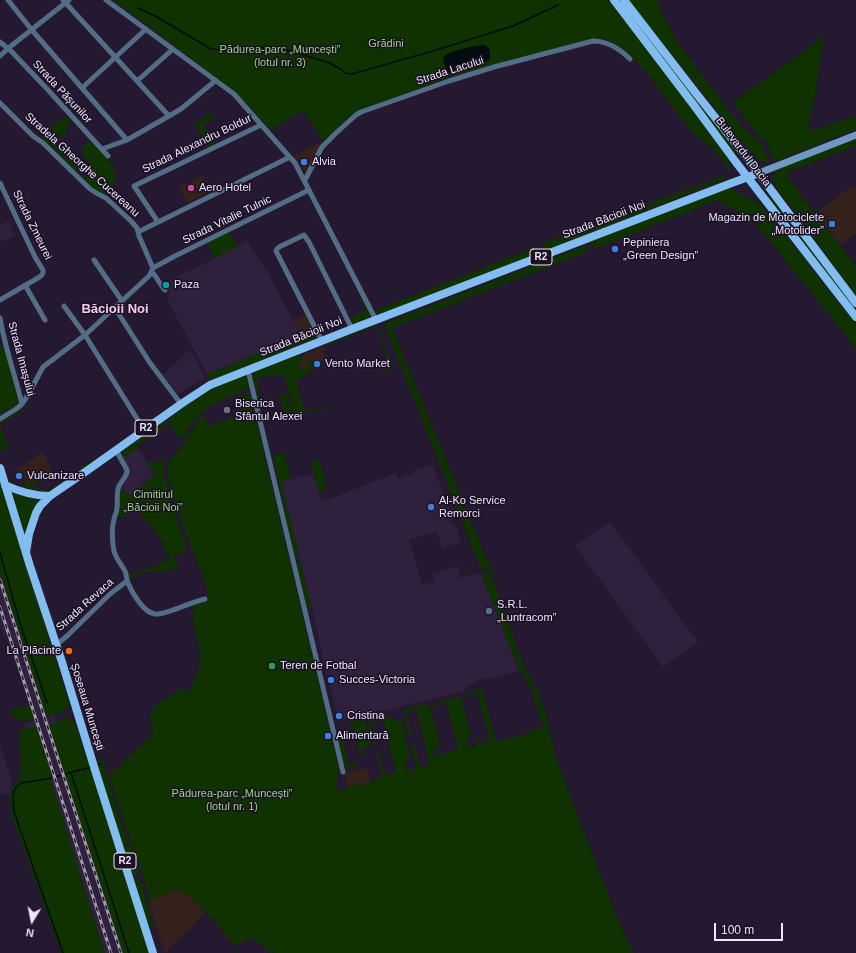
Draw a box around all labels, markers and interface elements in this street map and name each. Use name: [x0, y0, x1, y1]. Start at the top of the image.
park label: Grădini: [368, 37, 404, 51]
park label: Pădurea-parc „Muncești” (lotul nr. 3): [219, 43, 341, 69]
street label: Strada Lacului: [415, 54, 485, 88]
street label: Strada Pășunilor: [29, 58, 95, 126]
street label: Stradela Gheorghe Cucereanu: [22, 110, 142, 220]
street label: Strada Alexandru Boldur: [140, 112, 254, 176]
street label: Bulevardul Dacia: [713, 115, 773, 189]
place label: Alvia: [312, 155, 336, 169]
marker: Alvia: [299, 157, 309, 167]
place label: Aero Hotel: [199, 181, 251, 195]
marker: Aero Hotel: [186, 183, 196, 193]
street label: Strada Zmeurei: [9, 188, 55, 262]
street label: Strada Vitalie Tulnic: [180, 193, 274, 247]
street label: Strada Băcioii Noi: [561, 198, 647, 242]
place label: Magazin de Motociclete „Motolider”: [708, 211, 824, 237]
marker: Magazin de Motociclete „Motolider”: [827, 219, 837, 229]
place label: Pepiniera „Green Design”: [623, 236, 698, 262]
marker: Pepiniera „Green Design”: [610, 244, 620, 254]
road number: R2: [530, 249, 552, 265]
place label: Paza: [174, 278, 199, 292]
marker: Paza: [161, 280, 171, 290]
district label: Băcioii Noi: [81, 301, 149, 317]
street label: Strada Băcioii Noi: [258, 315, 344, 359]
street label: Strada Imașului: [5, 320, 37, 398]
place label: Vento Market: [325, 357, 390, 371]
marker: Vento Market: [312, 359, 322, 369]
place label: Biserica Sfântul Alexei: [235, 397, 302, 423]
marker: Biserica Sfântul Alexei: [222, 405, 232, 415]
road number: R2: [135, 420, 157, 436]
place label: Vulcanizare: [27, 469, 84, 483]
marker: Vulcanizare: [14, 471, 24, 481]
park label: Cimitirul „Băcioii Noi”: [123, 488, 183, 514]
place label: Al-Ko Service Remorci: [439, 494, 506, 520]
marker: Al-Ko Service Remorci: [426, 502, 436, 512]
street label: Strada Revaca: [54, 576, 116, 634]
place label: S.R.L. „Luntracom”: [497, 598, 556, 624]
marker: S.R.L. „Luntracom”: [484, 606, 494, 616]
place label: La Plăcinte: [7, 644, 61, 658]
marker: La Plăcinte: [64, 646, 74, 656]
place label: Teren de Fotbal: [280, 659, 356, 673]
marker: Teren de Fotbal: [267, 661, 277, 671]
street label: Șoseaua Muncești: [67, 662, 107, 752]
place label: Succes-Victoria: [339, 673, 415, 687]
marker: Succes-Victoria: [326, 675, 336, 685]
place label: Cristina: [347, 709, 384, 723]
marker: Cristina: [334, 711, 344, 721]
place label: Alimentară: [336, 729, 389, 743]
marker: Alimentară: [323, 731, 333, 741]
park label: Pădurea-parc „Muncești” (lotul nr. 1): [171, 787, 293, 813]
road number: R2: [114, 853, 136, 869]
north arrow: [12, 901, 52, 941]
scale bar: [716, 915, 785, 941]
text: 100 m: [721, 923, 754, 937]
text: N: [25, 926, 35, 939]

